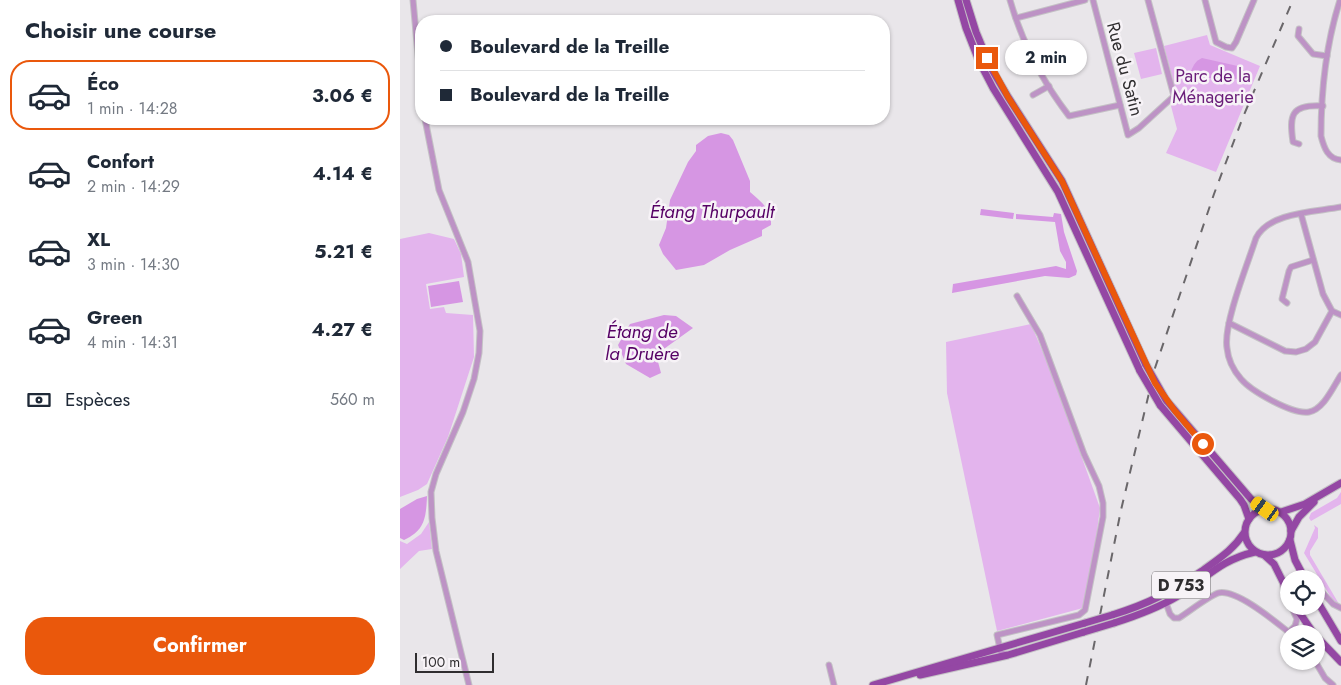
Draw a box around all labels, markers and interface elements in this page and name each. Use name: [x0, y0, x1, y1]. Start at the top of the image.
text: Choisir une course: [25, 14, 216, 46]
street label: Rue du Satin: [1100, 19, 1150, 119]
text: Boulevard de la Treille: [470, 33, 669, 60]
callout: 2 min: [1004, 40, 1087, 76]
text: 2 min: [1025, 46, 1067, 69]
route end: [976, 47, 998, 69]
park label: Parc de la Ménagerie: [1172, 63, 1254, 110]
text: Éco: [87, 70, 119, 97]
icon: car: [27, 73, 72, 118]
text: Boulevard de la Treille: [470, 81, 669, 108]
text: 3.06 €: [312, 82, 373, 109]
text: 1 min · 14:28: [87, 97, 178, 120]
text: Confort: [87, 148, 154, 175]
icon: car: [27, 151, 72, 196]
text: 4.14 €: [313, 160, 373, 187]
text: 2 min · 14:29: [87, 175, 180, 198]
water label: Étang Thurpault: [650, 198, 776, 225]
text: XL: [87, 226, 110, 253]
icon: car: [27, 229, 72, 274]
text: 5.21 €: [314, 238, 373, 265]
text: 3 min · 14:30: [87, 253, 180, 276]
text: Green: [87, 304, 143, 331]
icon: car: [27, 307, 72, 352]
text: 4.27 €: [312, 316, 373, 343]
water label: Étang de la Druère: [605, 318, 680, 367]
text: 4 min · 14:31: [87, 331, 178, 354]
icon: cash: [25, 386, 53, 414]
text: Espèces: [65, 386, 130, 413]
text: 560 m: [330, 388, 375, 411]
route start: [1192, 433, 1214, 455]
car: [1248, 494, 1281, 524]
map controls: [1280, 570, 1325, 670]
button: locate: [1280, 570, 1325, 615]
road number: D 753: [1152, 572, 1210, 598]
button: Confirmer: [25, 617, 375, 675]
button: layers: [1280, 625, 1325, 670]
scale bar: [415, 650, 494, 673]
text: 100 m: [422, 652, 460, 672]

